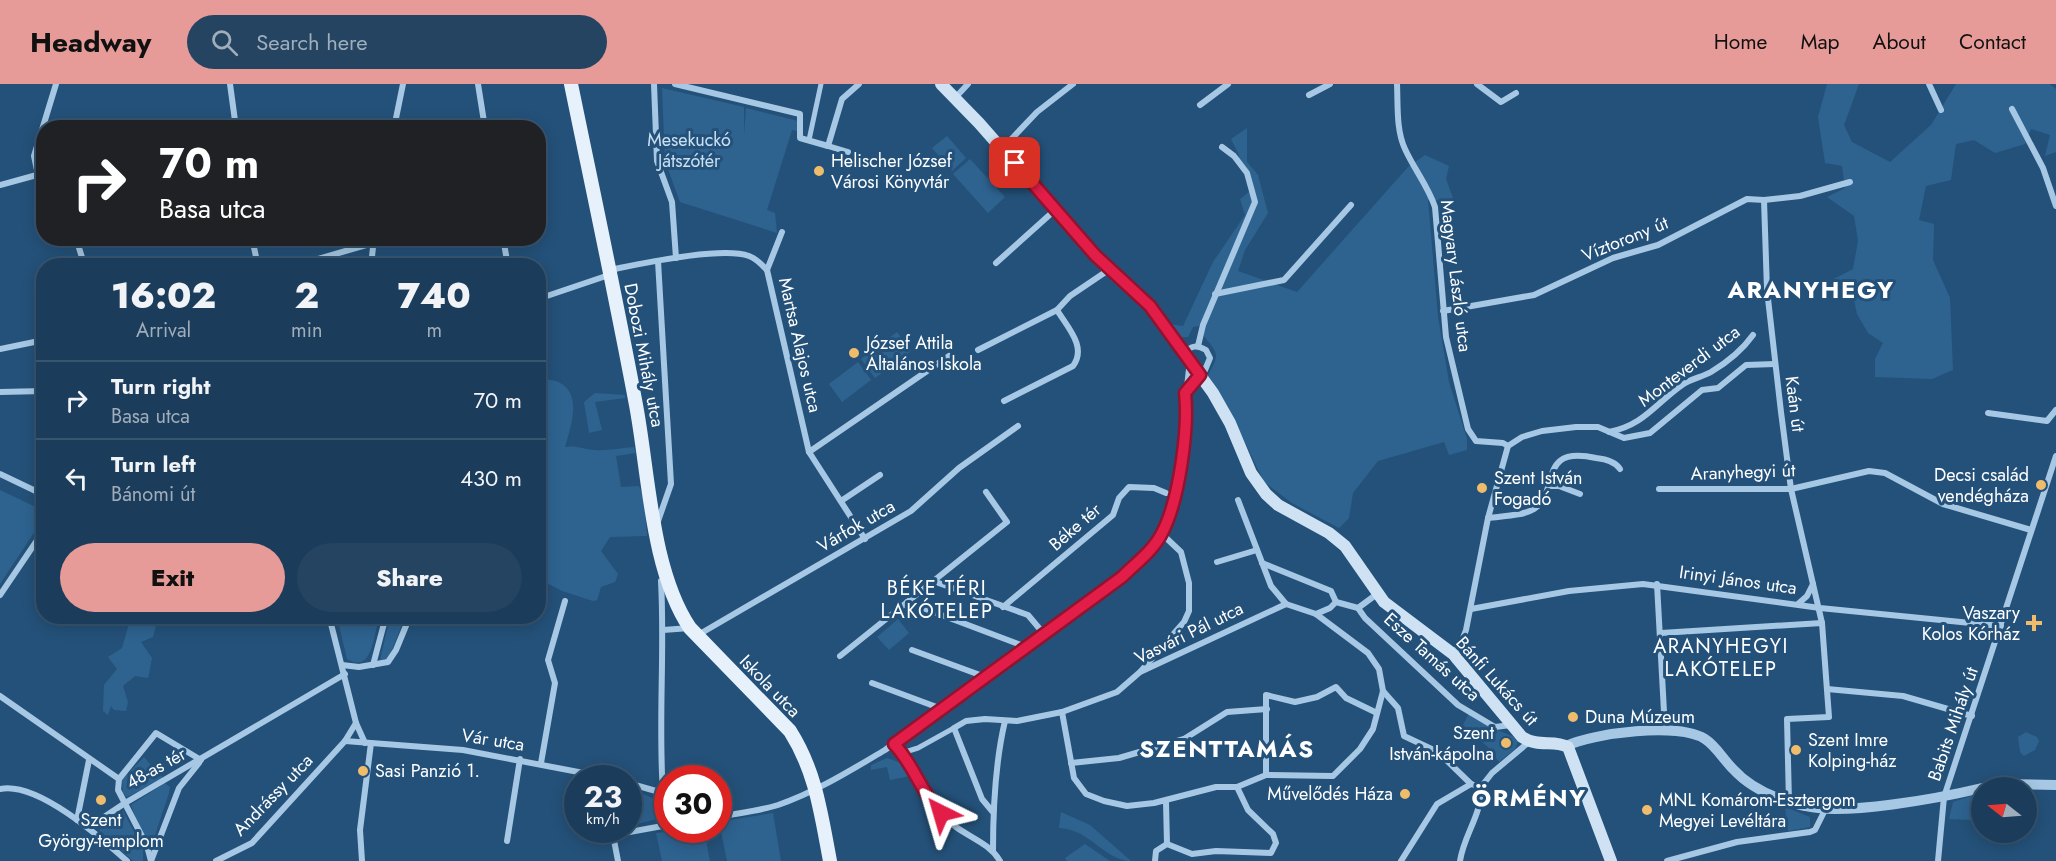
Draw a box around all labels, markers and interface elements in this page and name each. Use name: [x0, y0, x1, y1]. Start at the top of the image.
search box: [187, 15, 607, 69]
text: Headway: [30, 22, 151, 63]
icon: search: [208, 26, 241, 59]
text: Search here: [256, 26, 368, 58]
text: Home: [1714, 27, 1767, 57]
text: Map: [1800, 27, 1840, 57]
text: About: [1873, 27, 1926, 57]
text: Contact: [1959, 27, 2026, 57]
park label: Mesekuckó Játszótér: [647, 127, 731, 174]
text: 70 m: [159, 133, 259, 194]
pin: [989, 137, 1040, 188]
icon: right: [60, 144, 138, 222]
icon: arrive: [998, 146, 1031, 179]
place label: Helischer József Városi Könyvtár: [831, 148, 953, 195]
marker: Helischer József Városi Könyvtár: [812, 164, 826, 178]
text: Basa utca: [159, 189, 266, 228]
street label: Magyary László utca: [1434, 199, 1478, 353]
street label: Víztorony út: [1578, 210, 1673, 268]
text: 16:02: [111, 269, 216, 321]
text: 2: [294, 269, 319, 321]
text: 740: [397, 269, 471, 321]
district label: ARANYHEGY: [1726, 272, 1895, 307]
street label: Martsa Alajos utca: [772, 275, 828, 415]
street label: Dobozi Mihály utca: [617, 281, 671, 429]
text: Arrival: [136, 316, 191, 345]
text: min: [291, 316, 322, 345]
text: m: [426, 316, 442, 345]
street label: Monteverdi utca: [1633, 319, 1745, 413]
place label: József Attila Általános Iskola: [864, 330, 982, 377]
marker: József Attila Általános Iskola: [847, 346, 861, 360]
text: Turn right: [111, 370, 211, 402]
street label: Kaán út: [1779, 375, 1811, 434]
icon: right: [60, 384, 93, 417]
text: 70 m: [473, 384, 522, 416]
text: Basa utca: [111, 402, 190, 431]
text: Turn left: [111, 448, 196, 480]
street label: Aranyhegyi út: [1690, 457, 1796, 487]
icon: left: [60, 462, 93, 495]
text: 430 m: [460, 462, 522, 494]
place label: Decsi család vendégháza: [1934, 462, 2029, 509]
place label: Szent István Fogadó: [1494, 465, 1582, 512]
marker: Decsi család vendégháza: [2034, 478, 2048, 492]
text: Bánomi út: [111, 480, 195, 509]
marker: Szent István Fogadó: [1475, 481, 1489, 495]
street label: Várfok utca: [812, 493, 900, 559]
street label: Béke tér: [1043, 497, 1107, 557]
button: Exit: [60, 543, 285, 612]
button: Share: [297, 543, 522, 612]
street label: Irinyi János utca: [1677, 559, 1799, 601]
district label: BÉKE TÉRI LAKÓTELEP: [880, 574, 994, 626]
street label: Vasvári Pál utca: [1130, 595, 1248, 671]
place label: Vaszary Kolos Kórház: [1922, 600, 2021, 647]
street label: Esze Tamás utca: [1378, 607, 1486, 707]
marker: Vaszary Kolos Kórház: [2025, 614, 2043, 632]
street label: Bánfi Lukács út: [1450, 631, 1545, 732]
district label: ARANYHEGYI LAKÓTELEP: [1653, 632, 1789, 684]
street label: Iskola utca: [733, 649, 807, 723]
street label: Babits Mihály út: [1921, 663, 1985, 785]
place label: Duna Múzeum: [1585, 704, 1695, 730]
marker: Duna Múzeum: [1566, 710, 1580, 724]
place label: Szent István-kápolna: [1389, 720, 1495, 767]
street label: Vár utca: [460, 722, 526, 758]
place label: Szent Imre Kolping-ház: [1808, 727, 1897, 774]
district label: SZENTTAMÁS: [1139, 731, 1315, 766]
marker: Szent István-kápolna: [1499, 736, 1513, 750]
street label: 48-as tér: [121, 740, 192, 795]
marker: Szent Imre Kolping-ház: [1789, 743, 1803, 757]
street label: Andrássy utca: [227, 748, 319, 842]
place label: Sasi Panzió 1.: [375, 758, 480, 784]
marker: Sasi Panzió 1.: [356, 764, 370, 778]
speed limit sign: 30: [654, 765, 732, 843]
text: 23: [584, 775, 622, 818]
north arrow: [1971, 777, 2037, 843]
map controls: [1971, 777, 2037, 843]
district label: ÖRMÉNY: [1472, 780, 1586, 815]
position arrow: [909, 781, 973, 845]
place label: Művelődés Háza: [1267, 781, 1393, 807]
marker: Művelődés Háza: [1398, 787, 1412, 801]
place label: MNL Komárom-Esztergom Megyei Levéltára: [1659, 787, 1856, 834]
marker: Szent György-templom: [94, 793, 108, 807]
marker: MNL Komárom-Esztergom Megyei Levéltára: [1640, 803, 1654, 817]
place label: Szent György-templom: [38, 807, 164, 854]
text: km/h: [586, 808, 620, 830]

